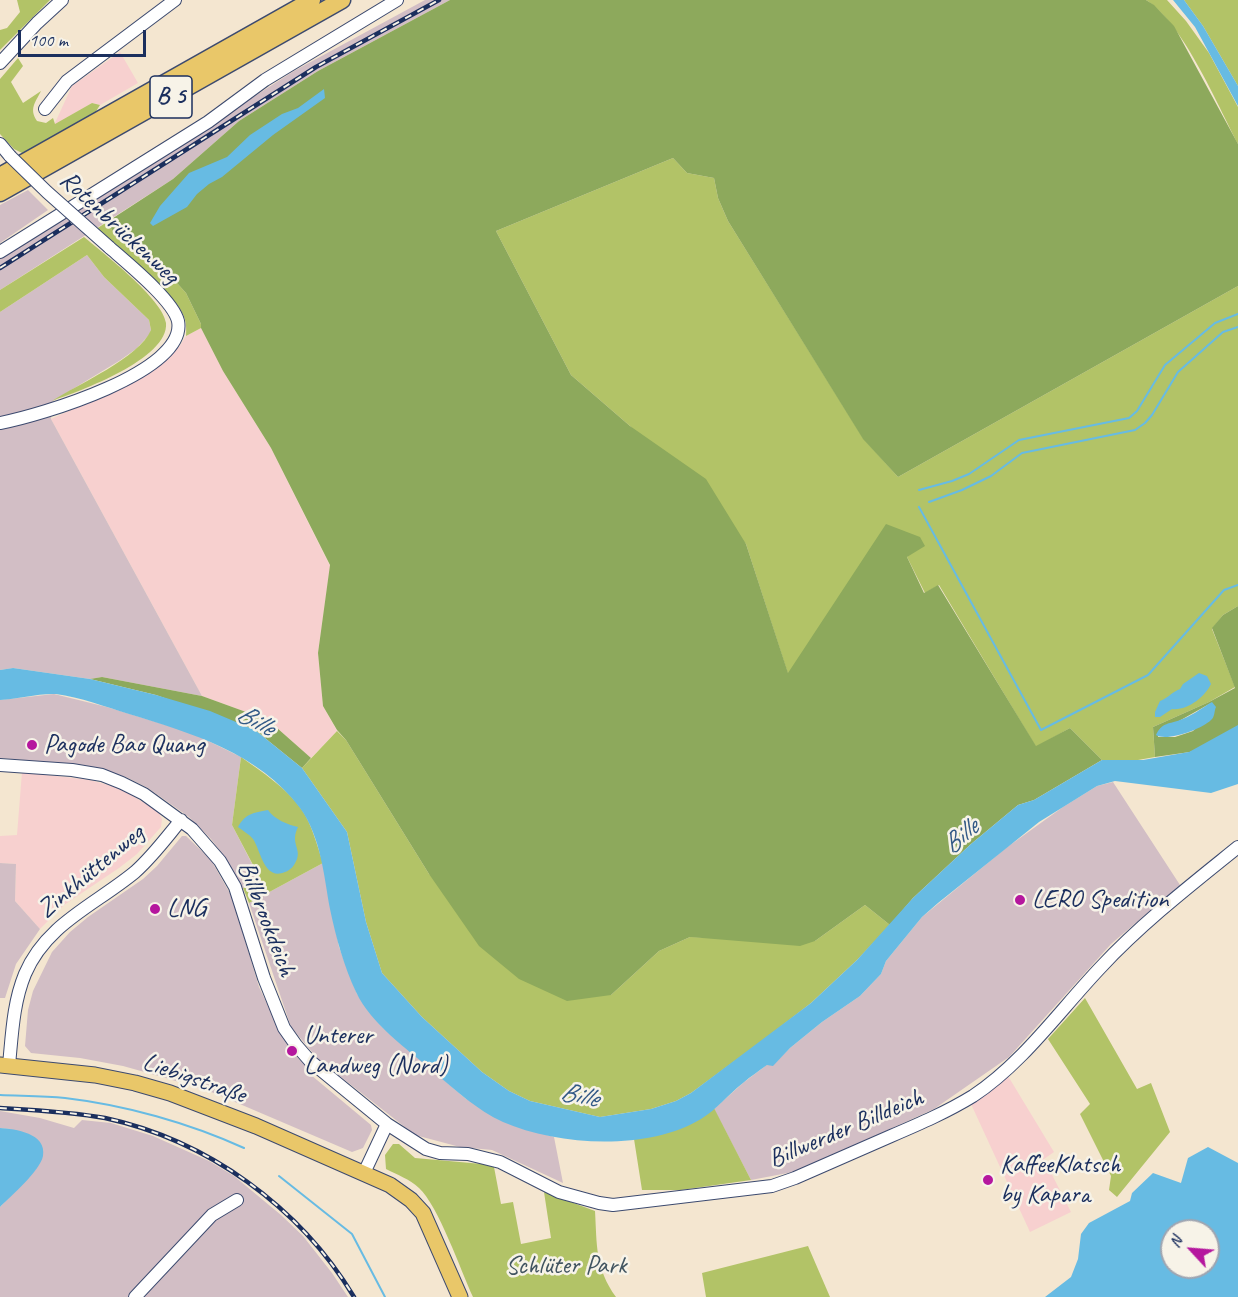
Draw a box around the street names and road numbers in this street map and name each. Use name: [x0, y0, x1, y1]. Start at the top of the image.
road number: B 5: [150, 76, 192, 118]
street label: Rotenbrückenweg: [53, 165, 185, 291]
street label: Zinkhüttenweg: [31, 818, 151, 926]
street label: Billbrookdeich: [230, 857, 302, 981]
street label: Liebigstraße: [138, 1047, 250, 1111]
street label: Billwerder Billdeich: [764, 1082, 928, 1176]

